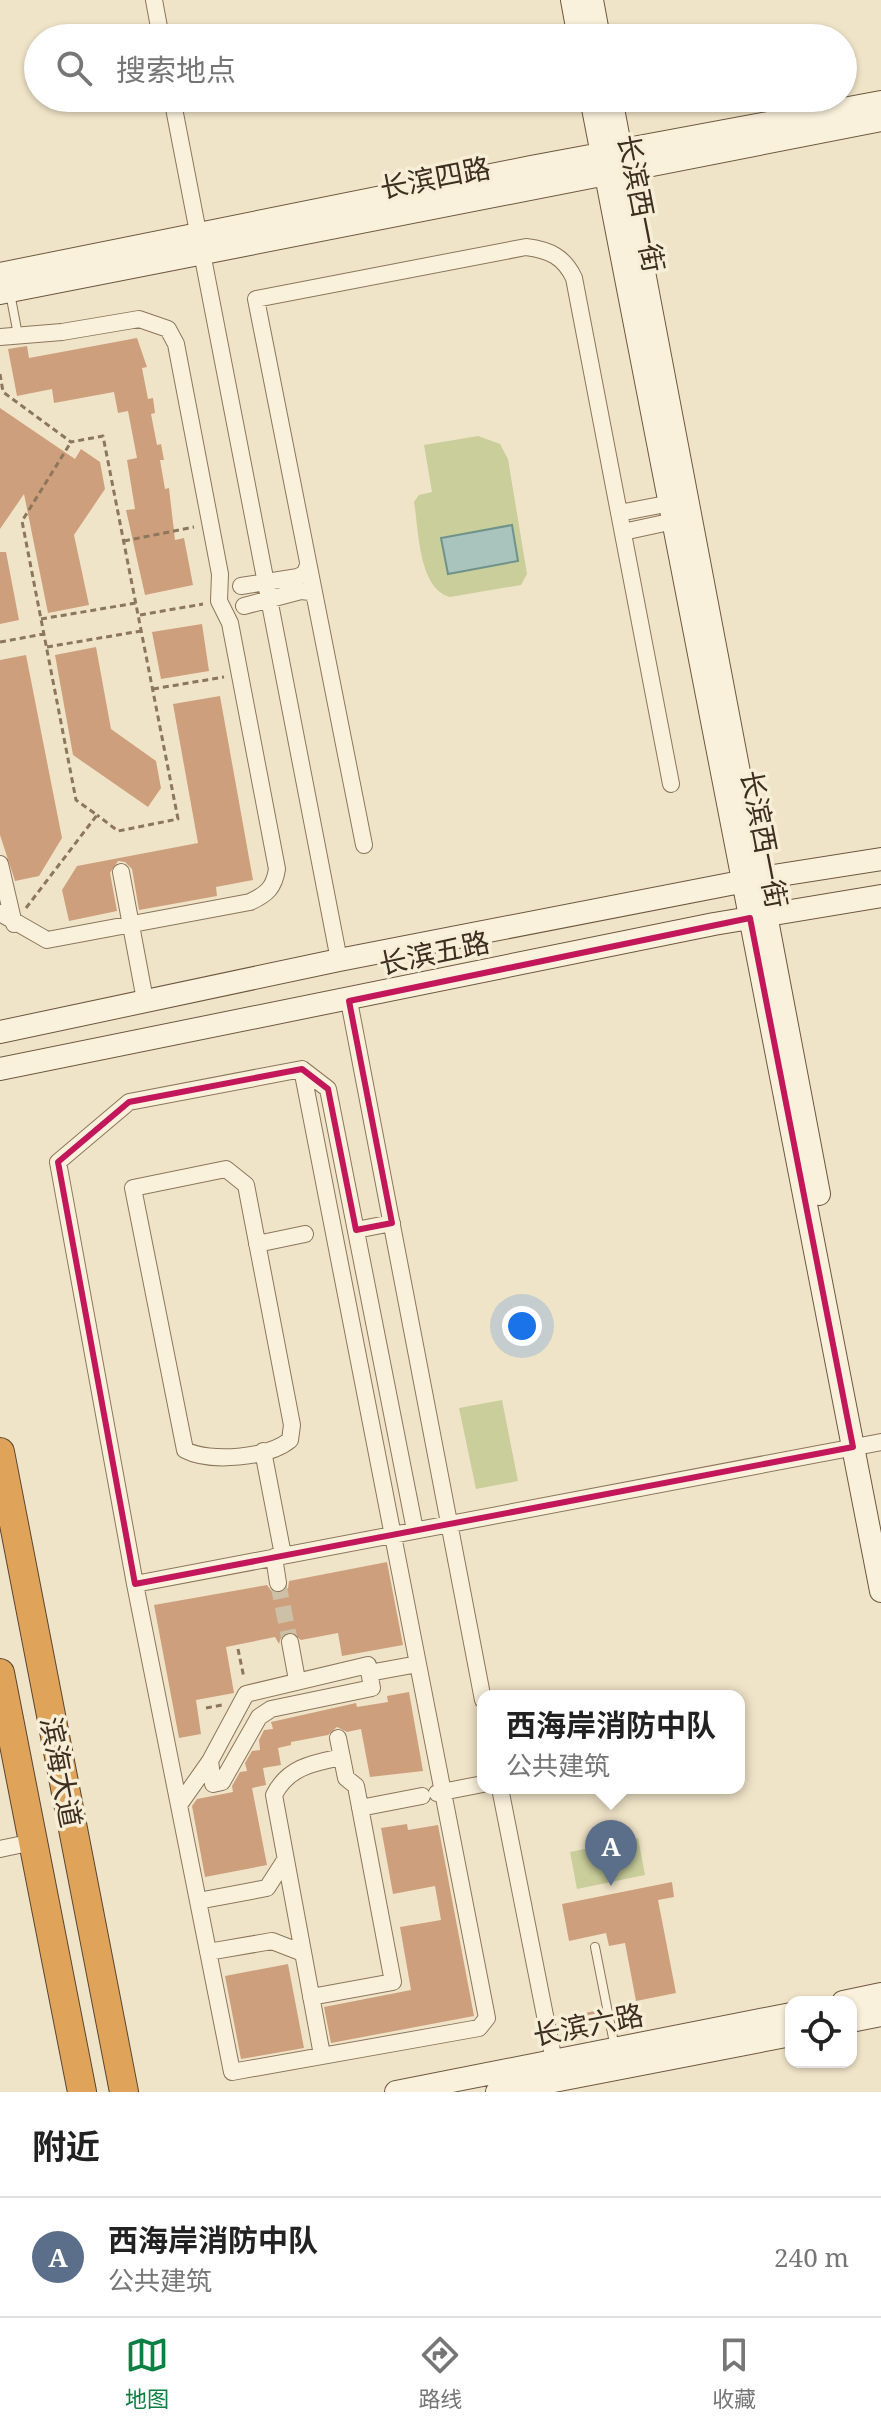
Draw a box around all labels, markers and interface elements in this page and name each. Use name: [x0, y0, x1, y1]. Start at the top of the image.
search box: [24, 24, 857, 112]
icon: search: [52, 46, 96, 90]
text: 搜索地点: [116, 49, 236, 90]
street label: 长滨西一街: [610, 131, 674, 275]
street label: 长滨四路: [376, 148, 494, 206]
street label: 长滨西一街: [733, 767, 797, 911]
street label: 长滨五路: [375, 922, 493, 982]
your location: [502, 1306, 542, 1346]
popup: [477, 1690, 745, 1794]
text: 西海岸消防中队: [506, 1704, 716, 1745]
street label: 滨海大道: [33, 1713, 91, 1831]
text: 公共建筑: [506, 1747, 610, 1783]
pin: A: [585, 1820, 637, 1886]
street label: 长滨六路: [529, 1995, 647, 2053]
map controls: [785, 1996, 857, 2068]
button: locate: [785, 1996, 857, 2068]
text: 附近: [32, 2123, 100, 2169]
text: 西海岸消防中队: [108, 2219, 318, 2260]
text: A: [48, 2239, 68, 2275]
text: 240 m: [774, 2239, 849, 2275]
text: 公共建筑: [108, 2262, 212, 2298]
tab: 地图: [125, 2333, 169, 2413]
tab: 路线: [418, 2333, 462, 2413]
tab: 收藏: [712, 2333, 756, 2413]

